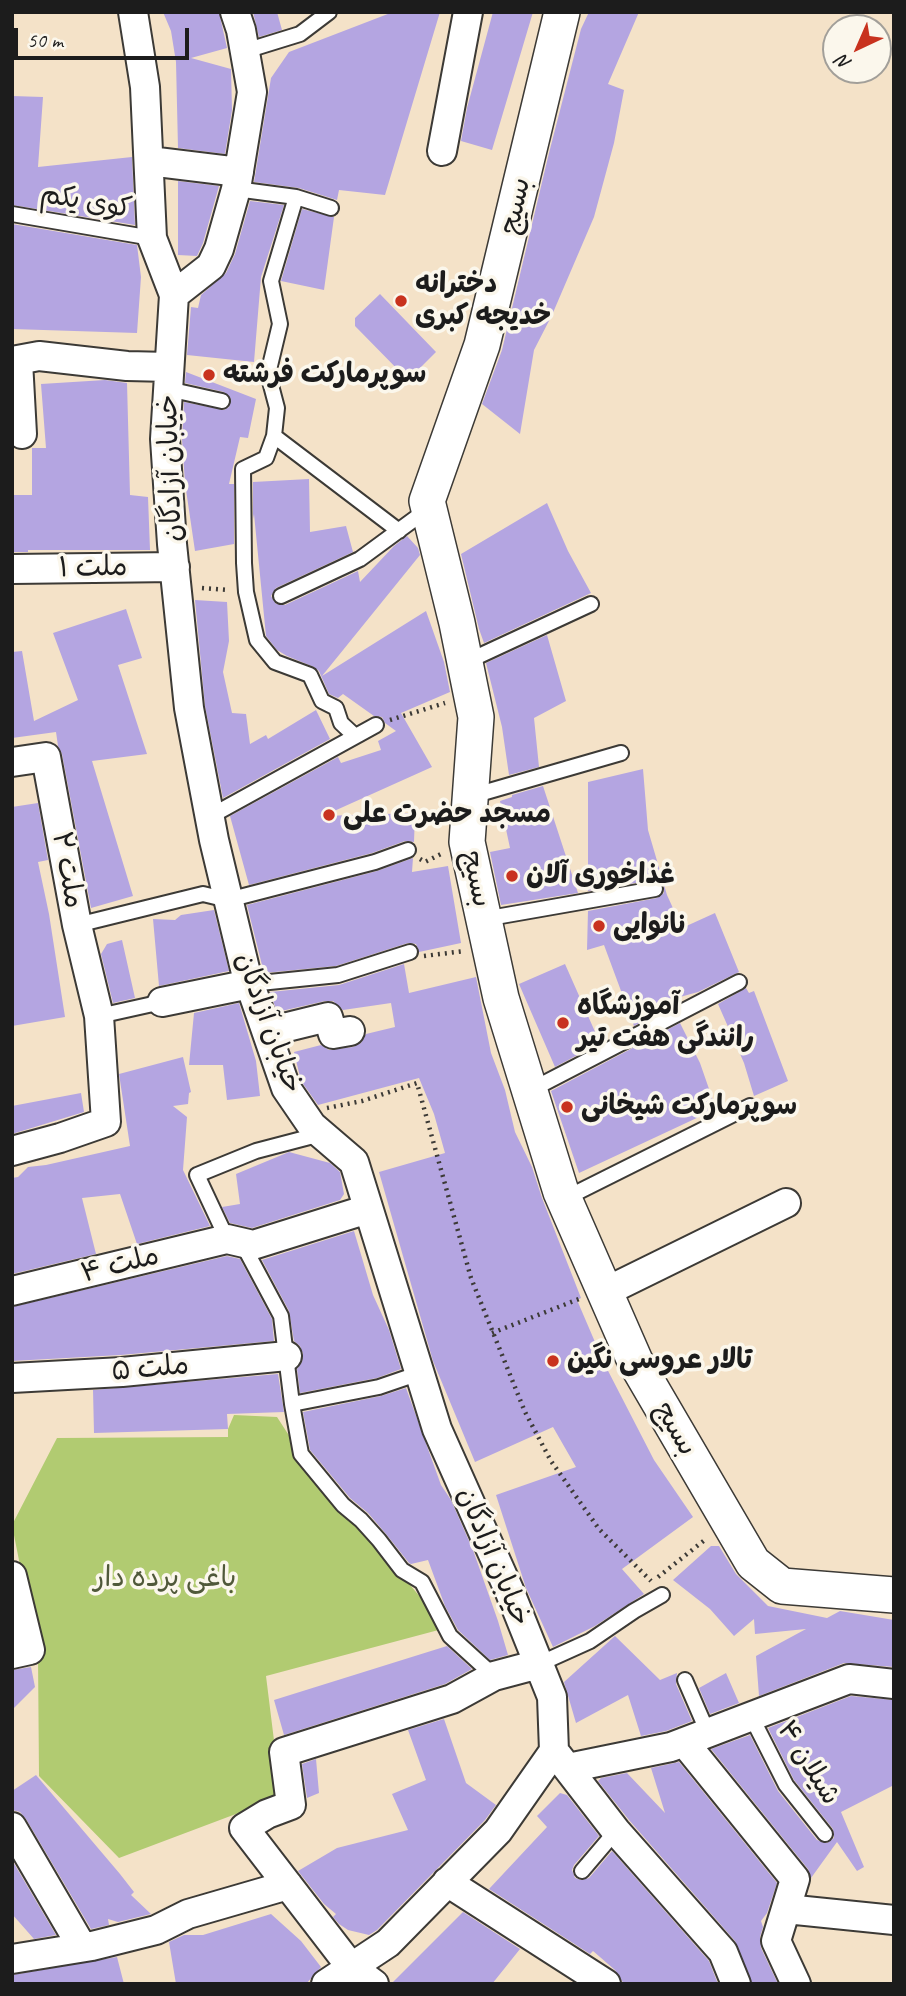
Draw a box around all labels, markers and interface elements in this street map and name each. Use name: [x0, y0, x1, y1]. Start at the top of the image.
scale bar: [18, 14, 192, 58]
north arrow: [822, 14, 892, 84]
text: 50 m: [27, 27, 63, 53]
text: N: [831, 50, 856, 75]
street label: بسیج: [493, 174, 539, 238]
street label: کوی یکم: [38, 177, 134, 227]
place label: دخترانه خدیجه کبری: [415, 268, 551, 334]
marker: دخترانه خدیجه کبری: [393, 293, 409, 309]
place label: سوپرمارکت فرشته: [223, 358, 426, 392]
marker: سوپرمارکت فرشته: [201, 367, 217, 383]
street label: خیابان آزادگان: [152, 394, 190, 542]
street label: ملت ۱: [58, 551, 128, 585]
place label: مسجد حضرت علی: [343, 798, 551, 832]
marker: مسجد حضرت علی: [321, 807, 337, 823]
street label: ملت ۲: [44, 829, 90, 911]
street label: بسیج: [454, 848, 498, 910]
place label: غذاخوری آلان: [526, 859, 674, 893]
marker: غذاخوری آلان: [504, 868, 520, 884]
place label: نانوایی: [613, 909, 688, 943]
marker: نانوایی: [591, 918, 607, 934]
street label: خیابان آزادگان: [227, 948, 309, 1098]
place label: آموزشگاه رانندگی هفت تیر: [577, 990, 754, 1056]
marker: آموزشگاه رانندگی هفت تیر: [555, 1015, 571, 1031]
place label: سوپرمارکت شیخانی: [581, 1090, 797, 1124]
marker: سوپرمارکت شیخانی: [559, 1099, 575, 1115]
street label: ملت ۴: [77, 1239, 163, 1291]
place label: تالار عروسی نگین: [567, 1344, 752, 1378]
street label: ملت ۵: [110, 1349, 190, 1389]
marker: تالار عروسی نگین: [545, 1353, 561, 1369]
street label: بسیج: [646, 1396, 704, 1462]
street label: خیابان آزادگان: [449, 1483, 537, 1631]
park label: باغی پرده دار: [94, 1562, 236, 1596]
street label: شیلان ۴: [769, 1715, 847, 1811]

